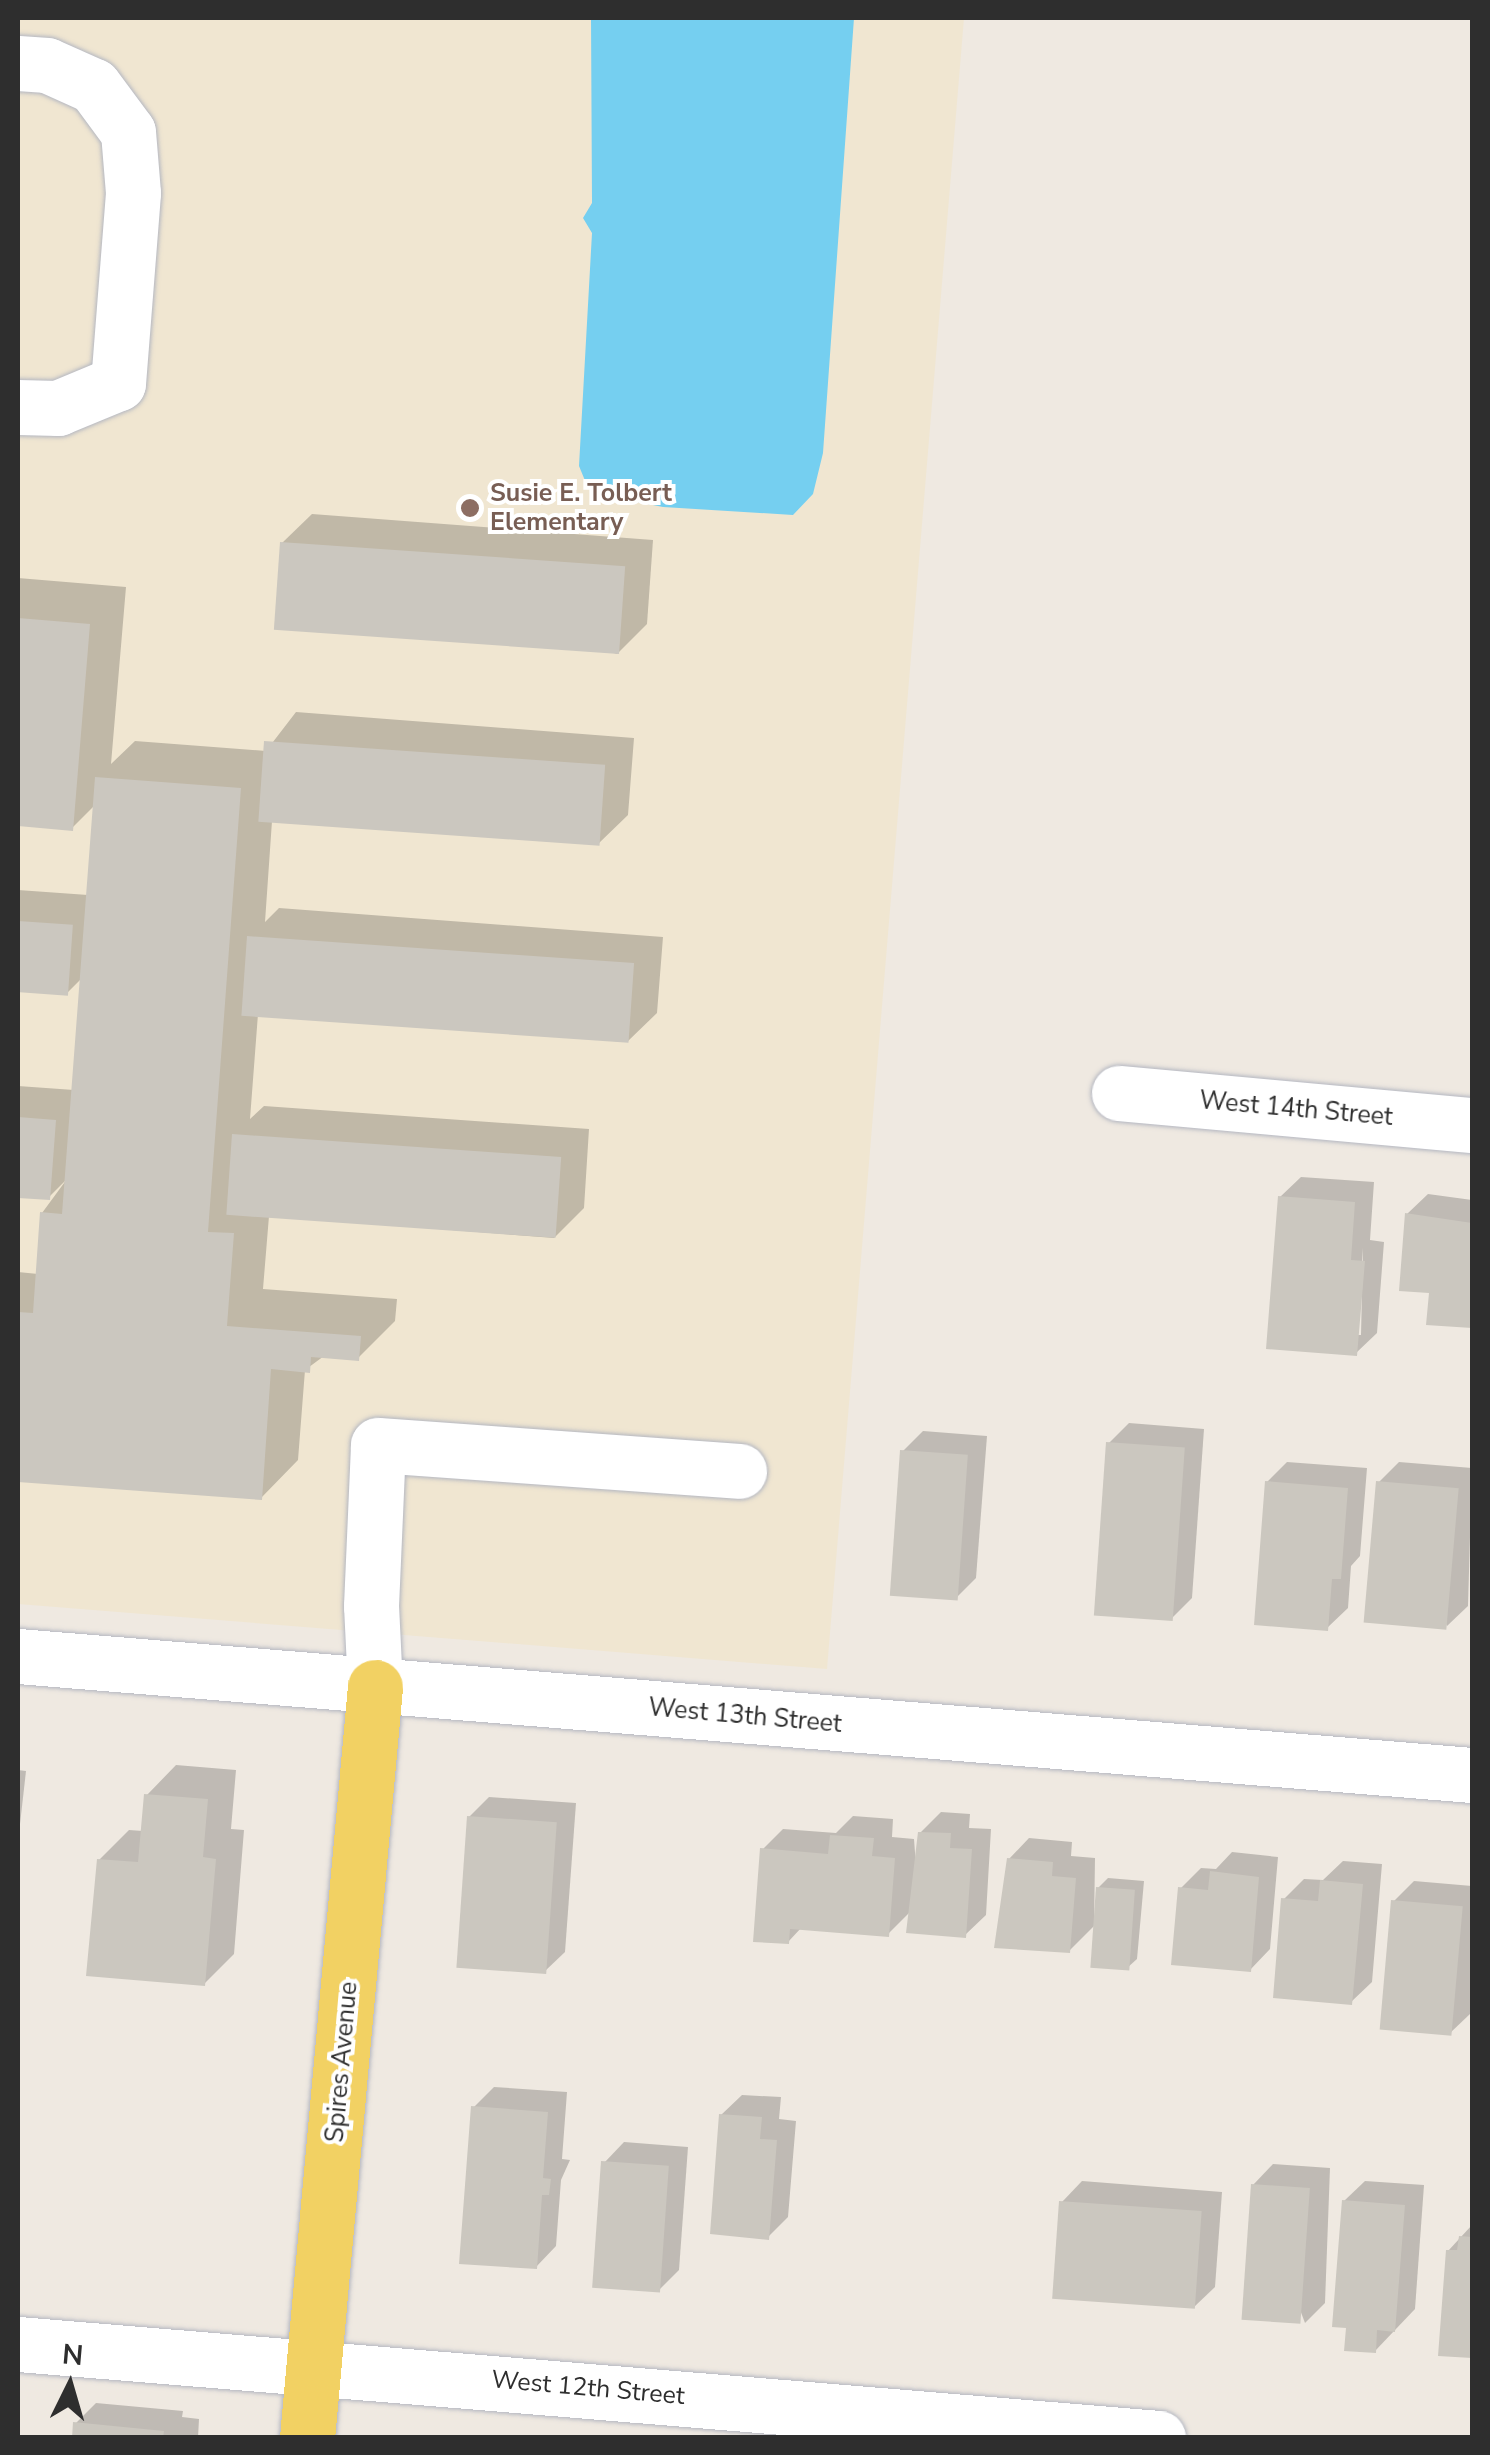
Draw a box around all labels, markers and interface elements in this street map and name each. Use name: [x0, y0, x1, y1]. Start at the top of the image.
place label: Susie E. Tolbert Elementary: [490, 479, 672, 538]
marker: Susie E. Tolbert Elementary: [459, 497, 481, 519]
street label: West 14th Street: [1198, 1086, 1394, 1132]
street label: West 13th Street: [647, 1693, 843, 1739]
street label: Spires Avenue: [320, 1980, 364, 2144]
north arrow: [20, 2335, 120, 2435]
text: N: [61, 2335, 85, 2375]
street label: West 12th Street: [490, 2365, 686, 2411]

